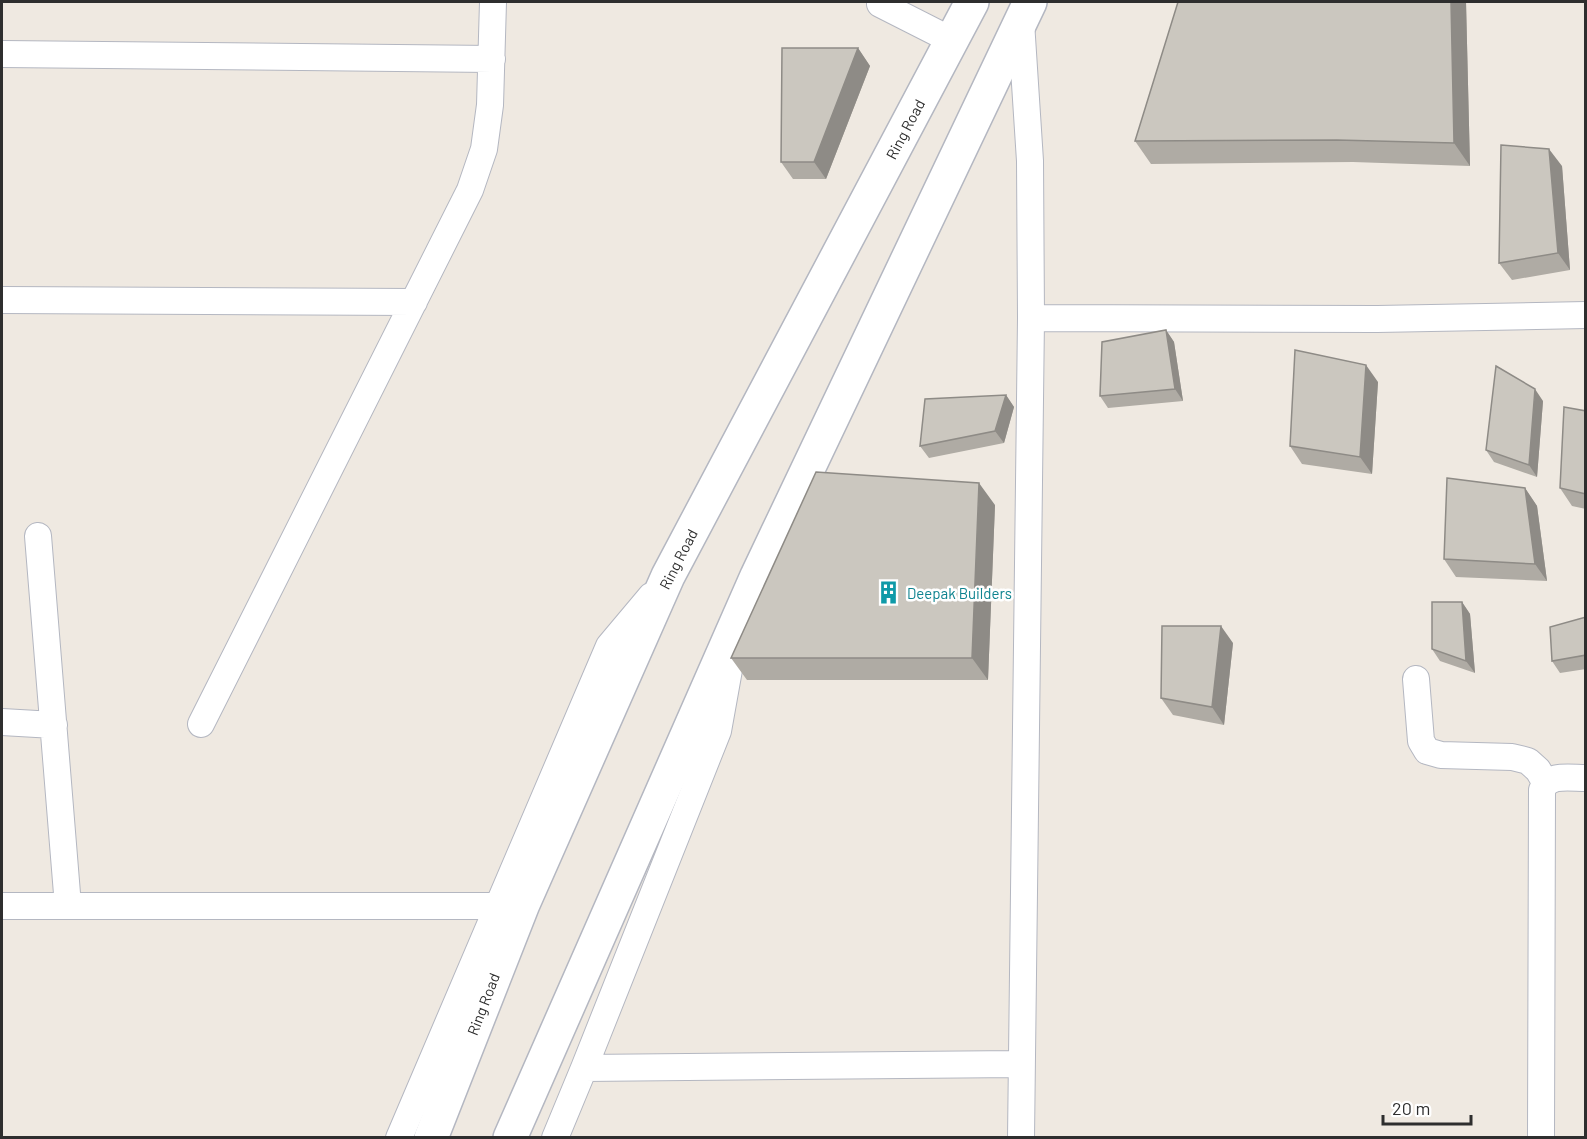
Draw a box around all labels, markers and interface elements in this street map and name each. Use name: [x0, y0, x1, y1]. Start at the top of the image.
street label: Ring Road: [882, 96, 928, 162]
street label: Ring Road: [655, 526, 701, 592]
building icon: Deepak Builders: [876, 580, 902, 606]
place label: Deepak Builders: [907, 584, 1012, 602]
street label: Ring Road: [463, 970, 503, 1038]
scale bar: [1383, 1088, 1472, 1126]
text: 20 m: [1392, 1097, 1430, 1119]

